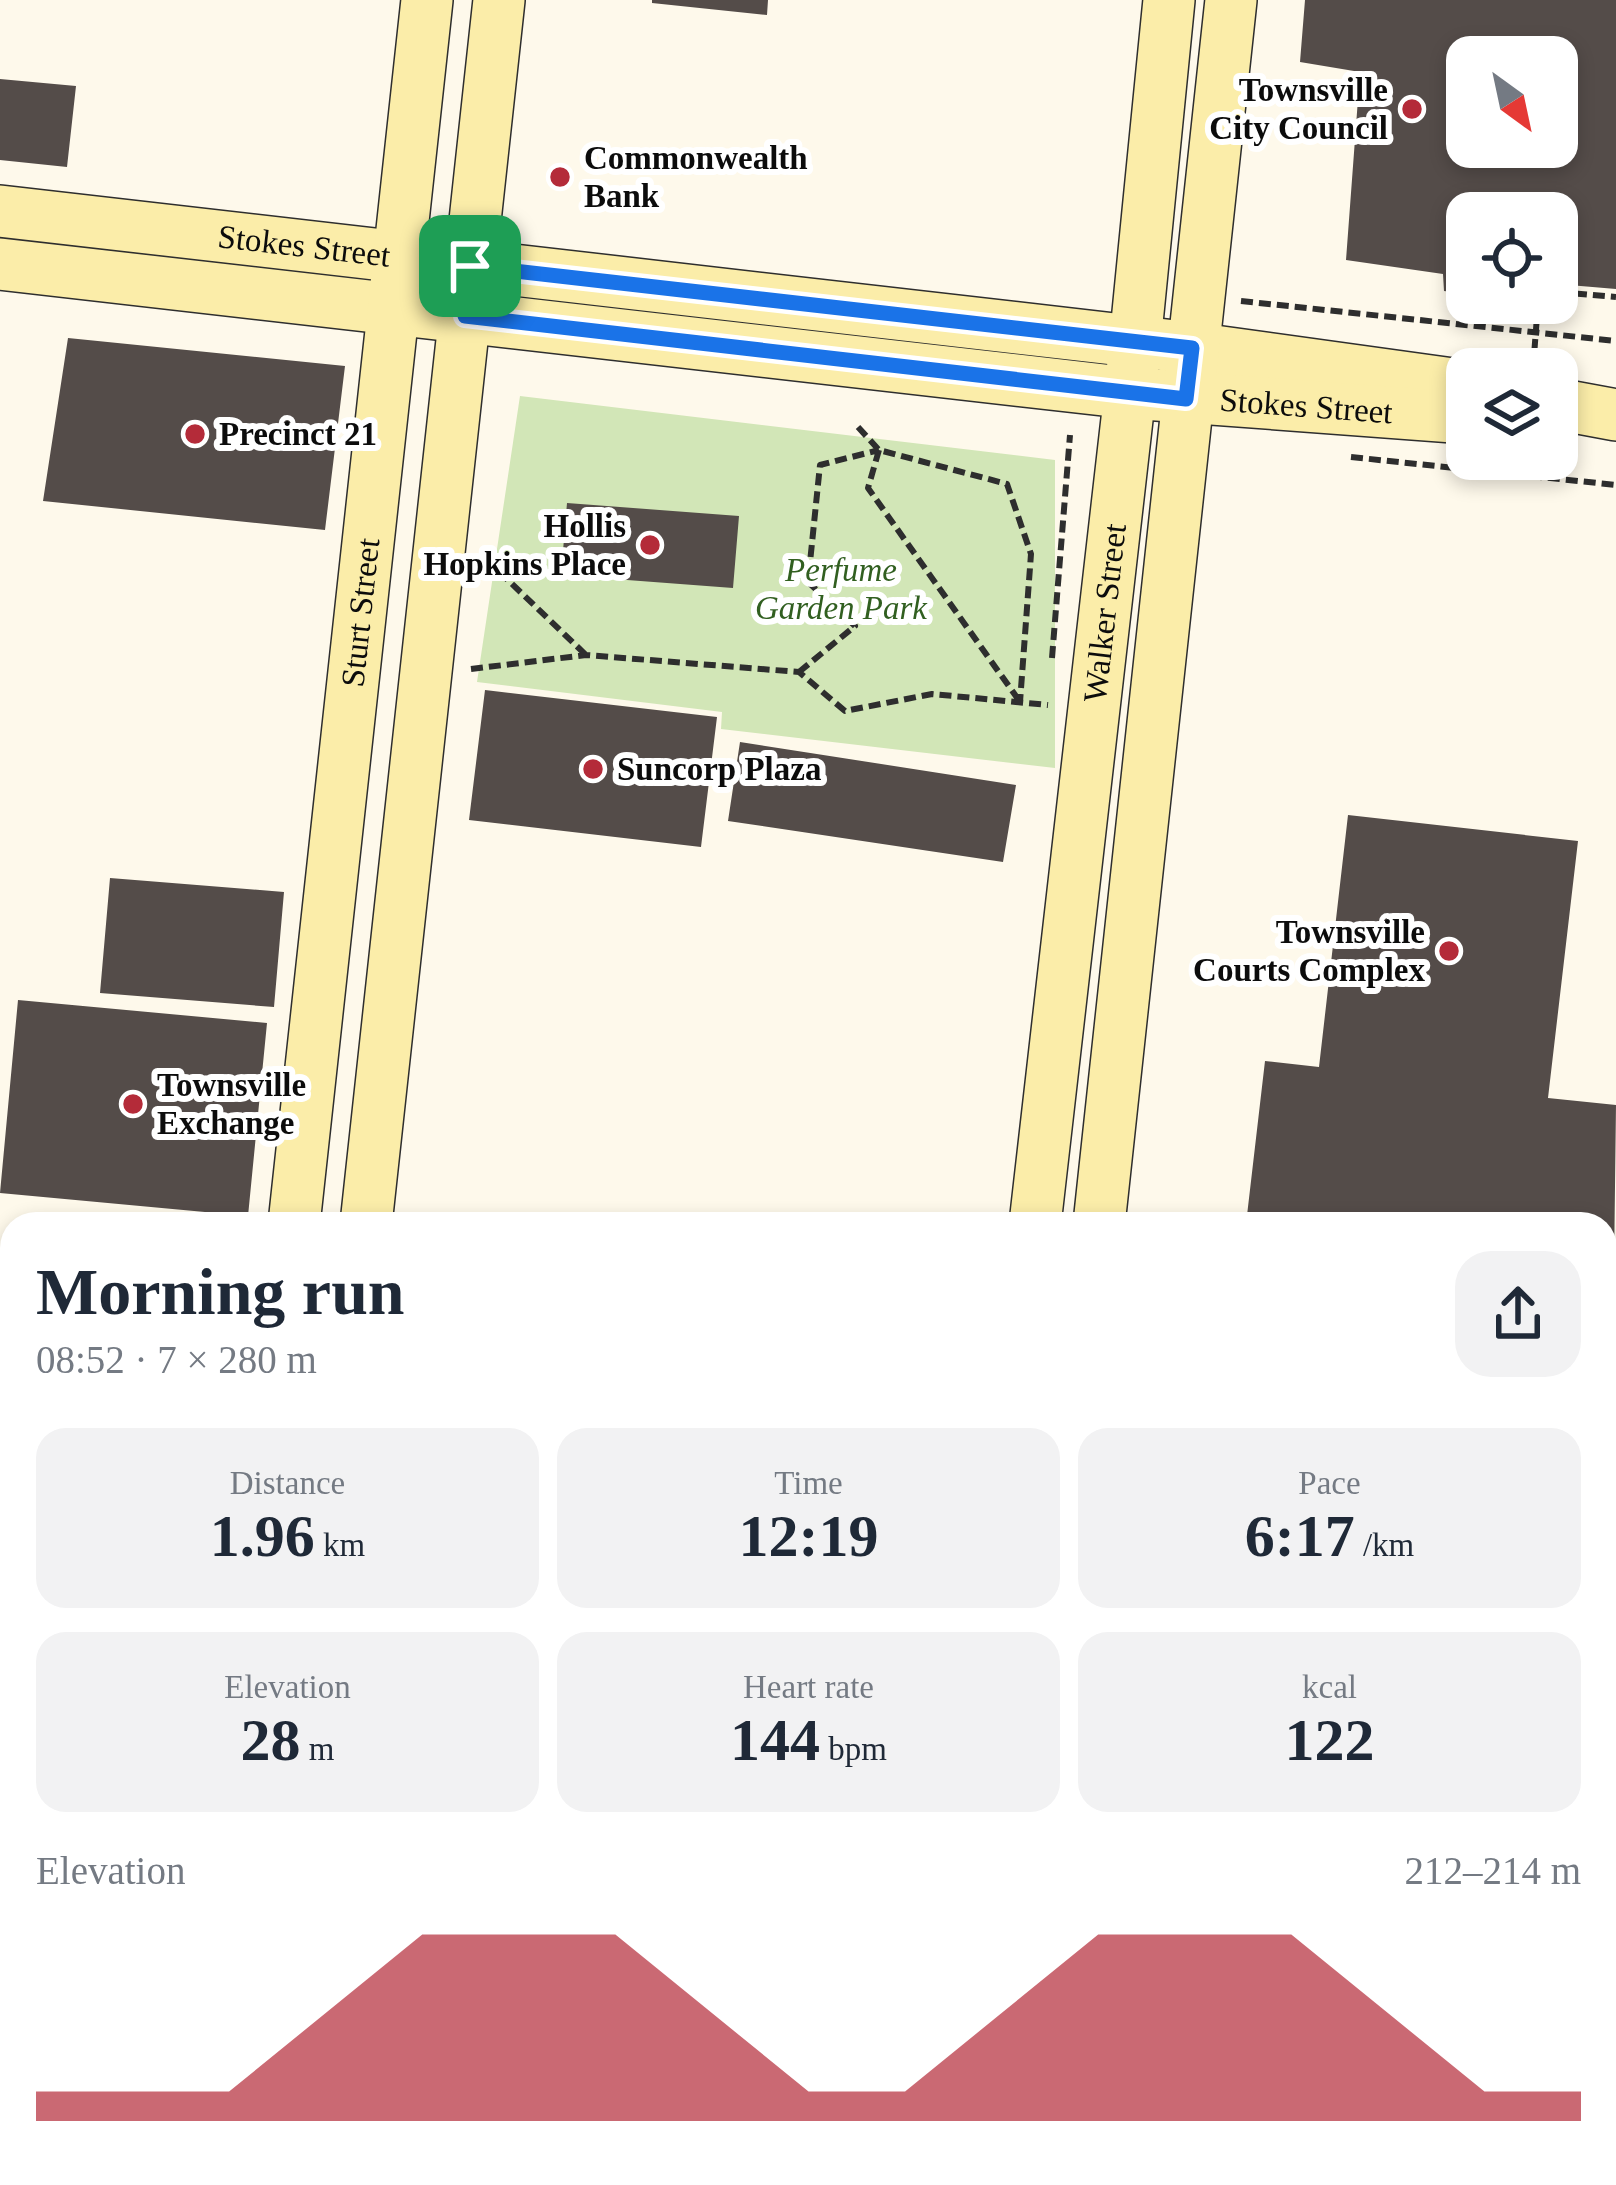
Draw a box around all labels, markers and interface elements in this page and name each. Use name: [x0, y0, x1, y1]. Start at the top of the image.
north arrow: [1446, 36, 1578, 168]
map controls: [1446, 36, 1578, 480]
place label: Townsville City Council: [1209, 72, 1388, 146]
marker: Townsville City Council: [1399, 96, 1425, 122]
place label: Commonwealth Bank: [584, 140, 808, 214]
marker: Commonwealth Bank: [547, 164, 573, 190]
button: locate: [1446, 192, 1578, 324]
pin: [419, 215, 521, 317]
street label: Stokes Street: [216, 218, 392, 274]
icon: arrive: [437, 233, 503, 299]
button: layers: [1446, 348, 1578, 480]
street label: Stokes Street: [1218, 382, 1394, 430]
place label: Precinct 21: [219, 416, 377, 452]
marker: Precinct 21: [182, 421, 208, 447]
place label: Hollis Hopkins Place: [423, 508, 626, 582]
street label: Walker Street: [1077, 522, 1133, 704]
marker: Hollis Hopkins Place: [637, 532, 663, 558]
street label: Sturt Street: [334, 536, 386, 689]
park label: Perfume Garden Park: [755, 552, 928, 626]
place label: Suncorp Plaza: [617, 751, 821, 787]
marker: Suncorp Plaza: [580, 756, 606, 782]
place label: Townsville Courts Complex: [1193, 914, 1425, 988]
marker: Townsville Courts Complex: [1436, 938, 1462, 964]
place label: Townsville Exchange: [157, 1067, 306, 1141]
marker: Townsville Exchange: [120, 1091, 146, 1117]
button: share: [1455, 1251, 1581, 1377]
text: Morning run: [36, 1255, 405, 1328]
text: 08:52 · 7 × 280 m: [36, 1338, 317, 1381]
text: Distance: [230, 1465, 345, 1501]
text: Time: [774, 1465, 843, 1501]
text: Pace: [1298, 1465, 1361, 1501]
text: 1.96: [210, 1503, 315, 1569]
text: 12:19: [739, 1503, 878, 1569]
text: 6:17: [1245, 1503, 1355, 1569]
text: km: [315, 1527, 365, 1563]
text: /km: [1355, 1527, 1414, 1563]
text: Elevation: [224, 1669, 351, 1705]
text: Heart rate: [743, 1669, 874, 1705]
text: kcal: [1302, 1669, 1357, 1705]
text: 28: [241, 1707, 301, 1773]
text: 144: [730, 1707, 820, 1773]
text: 122: [1285, 1707, 1375, 1773]
text: m: [301, 1731, 334, 1767]
text: bpm: [820, 1731, 887, 1767]
text: Elevation: [36, 1849, 185, 1892]
text: 212–214 m: [1404, 1849, 1581, 1892]

